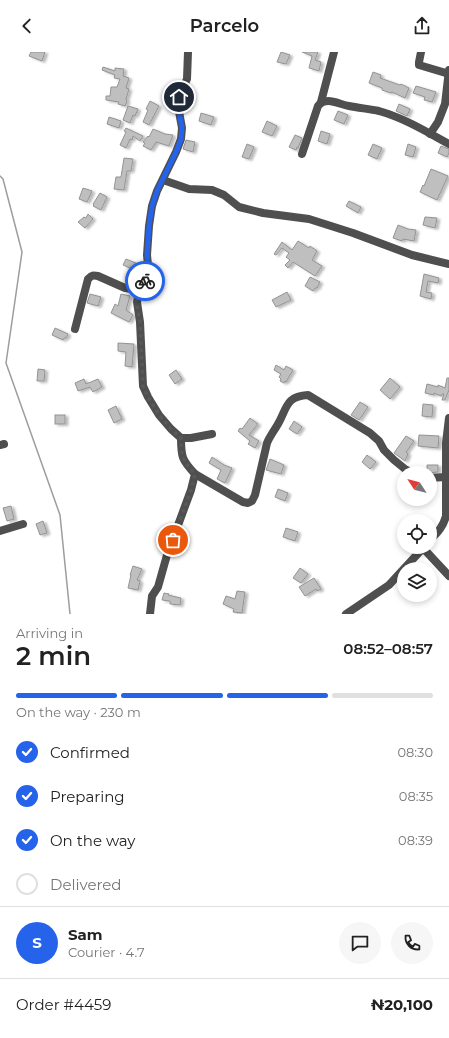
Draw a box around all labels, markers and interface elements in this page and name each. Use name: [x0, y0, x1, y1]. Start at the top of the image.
icon: back: [16, 15, 38, 37]
text: Parcelo: [190, 15, 259, 37]
icon: share: [411, 15, 433, 37]
pin: [162, 80, 196, 114]
icon: home: [168, 86, 190, 108]
courier: [125, 261, 165, 301]
icon: bike: [134, 270, 156, 292]
north arrow: [397, 466, 437, 506]
map controls: [397, 466, 437, 602]
button: locate: [397, 514, 437, 554]
pin: [156, 523, 190, 557]
icon: bag: [162, 529, 184, 551]
button: layers: [397, 562, 437, 602]
text: Arriving in: [16, 625, 83, 641]
text: 08:52–08:57: [343, 639, 433, 658]
text: 2 min: [16, 640, 91, 672]
text: On the way · 230 m: [16, 704, 141, 720]
icon: check: [16, 741, 38, 763]
text: Confirmed: [50, 743, 130, 762]
text: 08:30: [397, 744, 433, 760]
icon: check: [16, 785, 38, 807]
text: Preparing: [50, 787, 125, 806]
text: 08:35: [399, 788, 433, 804]
icon: check: [16, 829, 38, 851]
text: On the way: [50, 831, 135, 850]
text: 08:39: [398, 832, 433, 848]
text: Delivered: [50, 875, 122, 894]
button: chat: [339, 922, 381, 964]
button: phone: [391, 922, 433, 964]
text: Sam: [68, 925, 103, 944]
text: S: [32, 933, 42, 952]
text: Courier · 4.7: [68, 944, 145, 960]
text: Order #4459: [16, 995, 111, 1014]
text: ₦20,100: [371, 995, 433, 1014]

